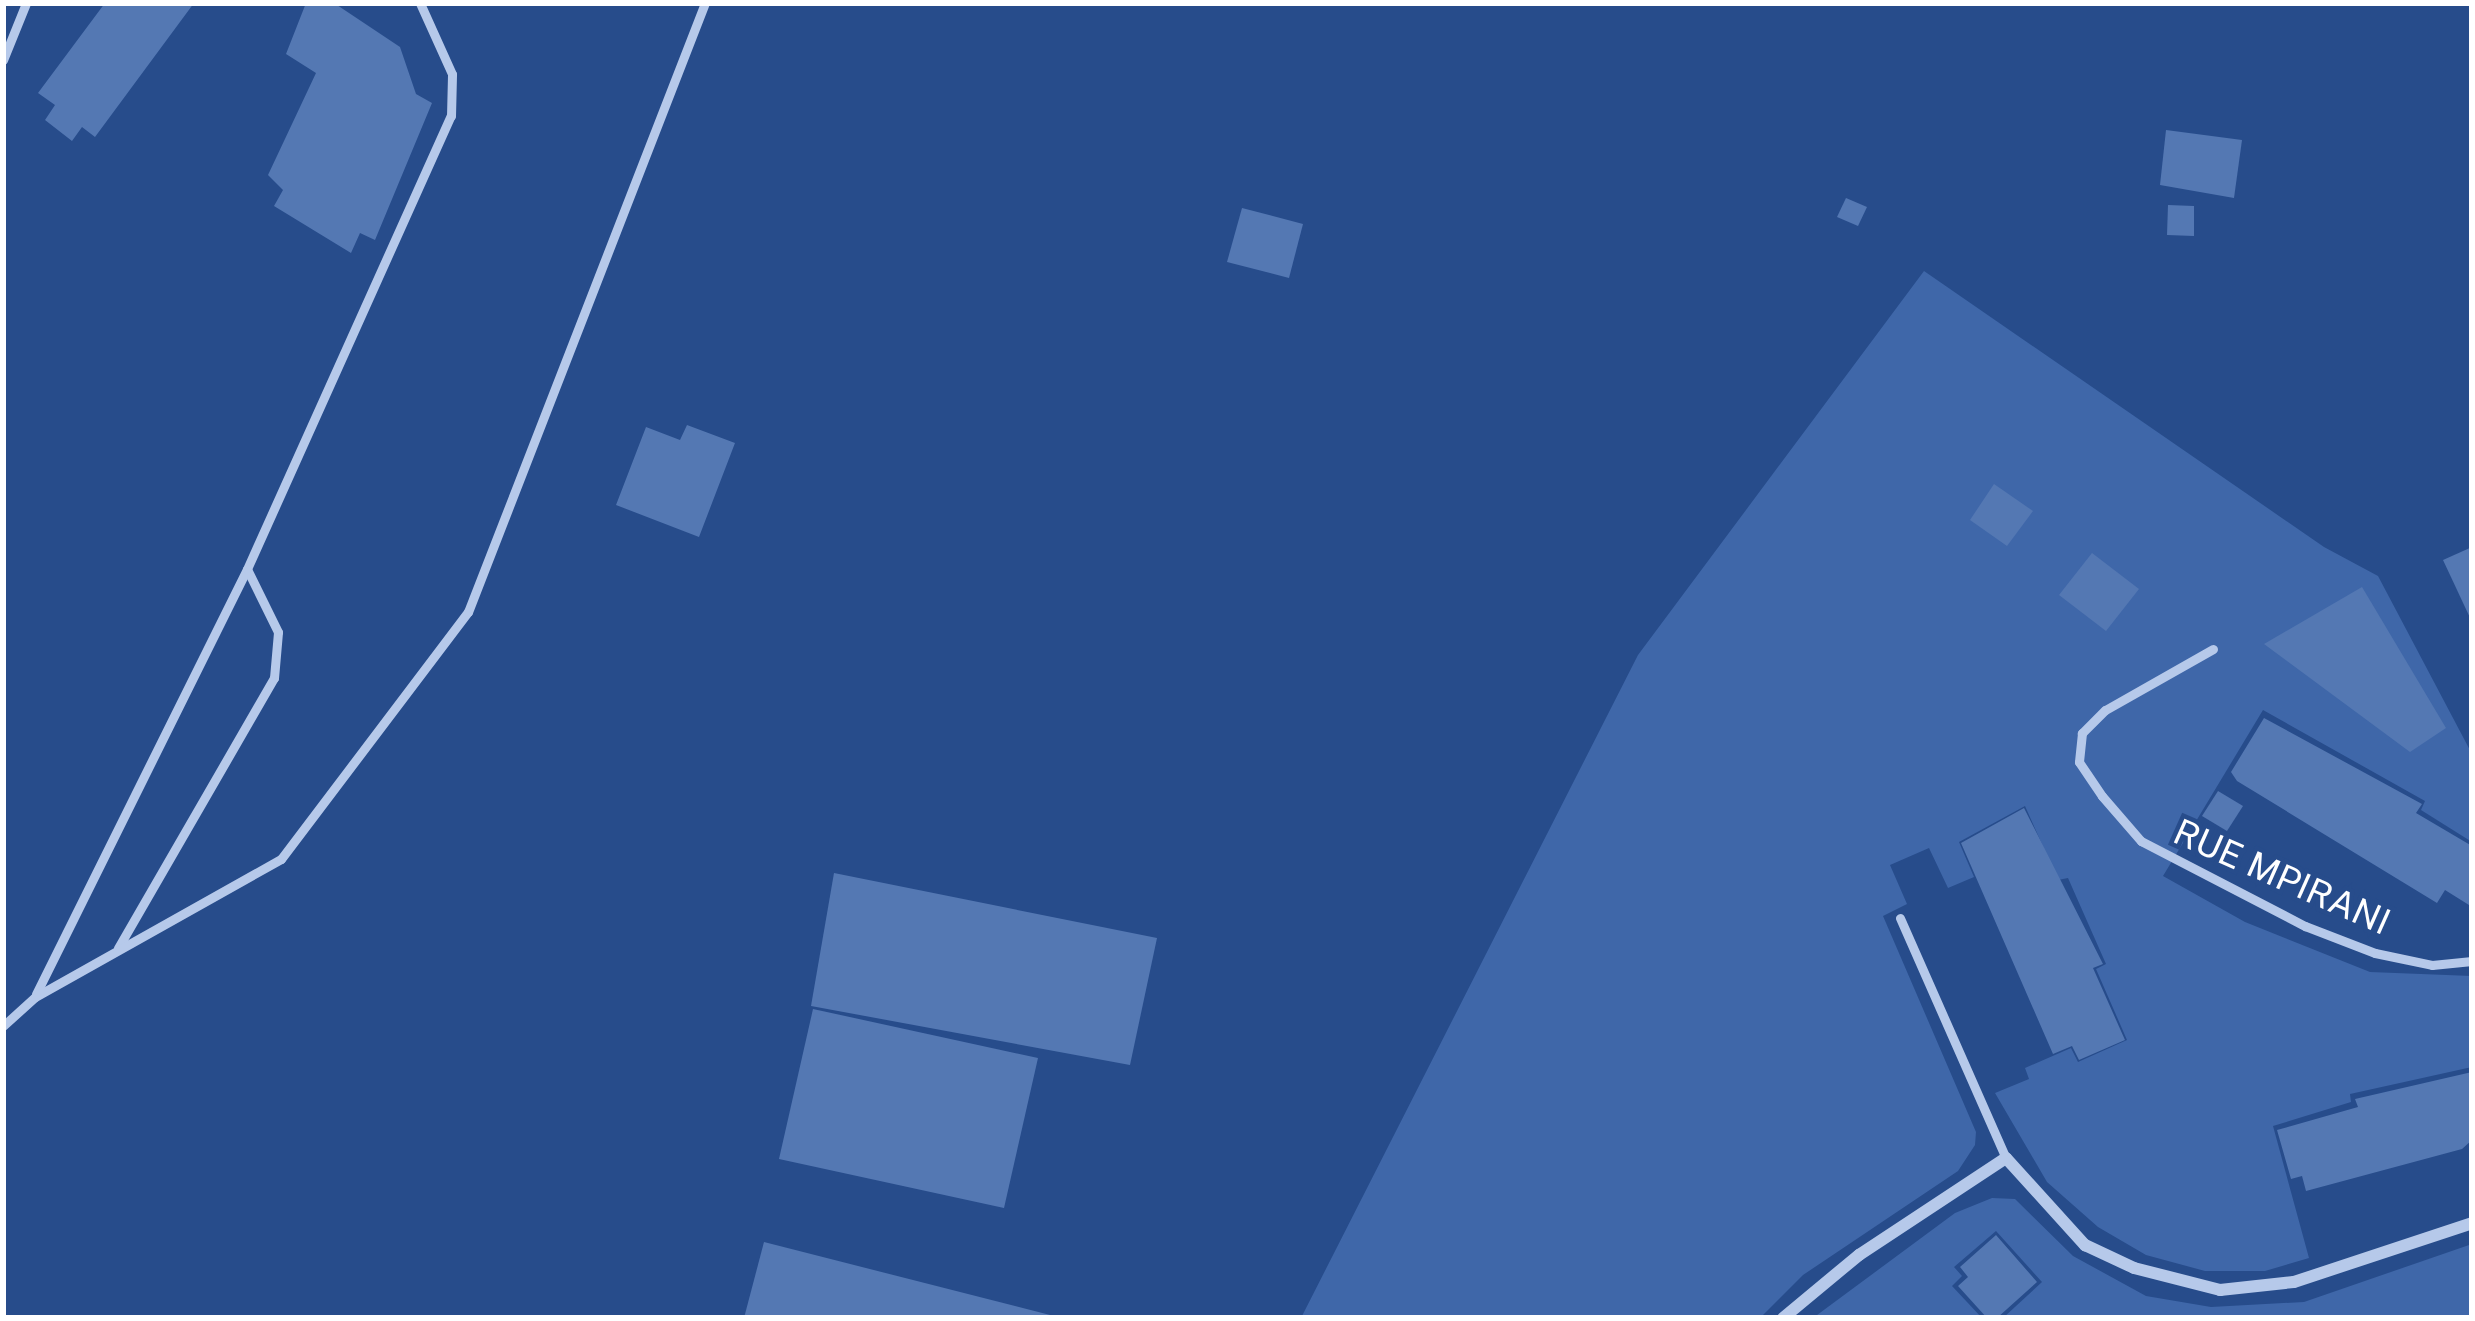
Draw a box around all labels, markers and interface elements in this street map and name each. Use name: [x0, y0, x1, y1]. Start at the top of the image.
street label: RUE MPIRANI: [2167, 810, 2397, 944]

